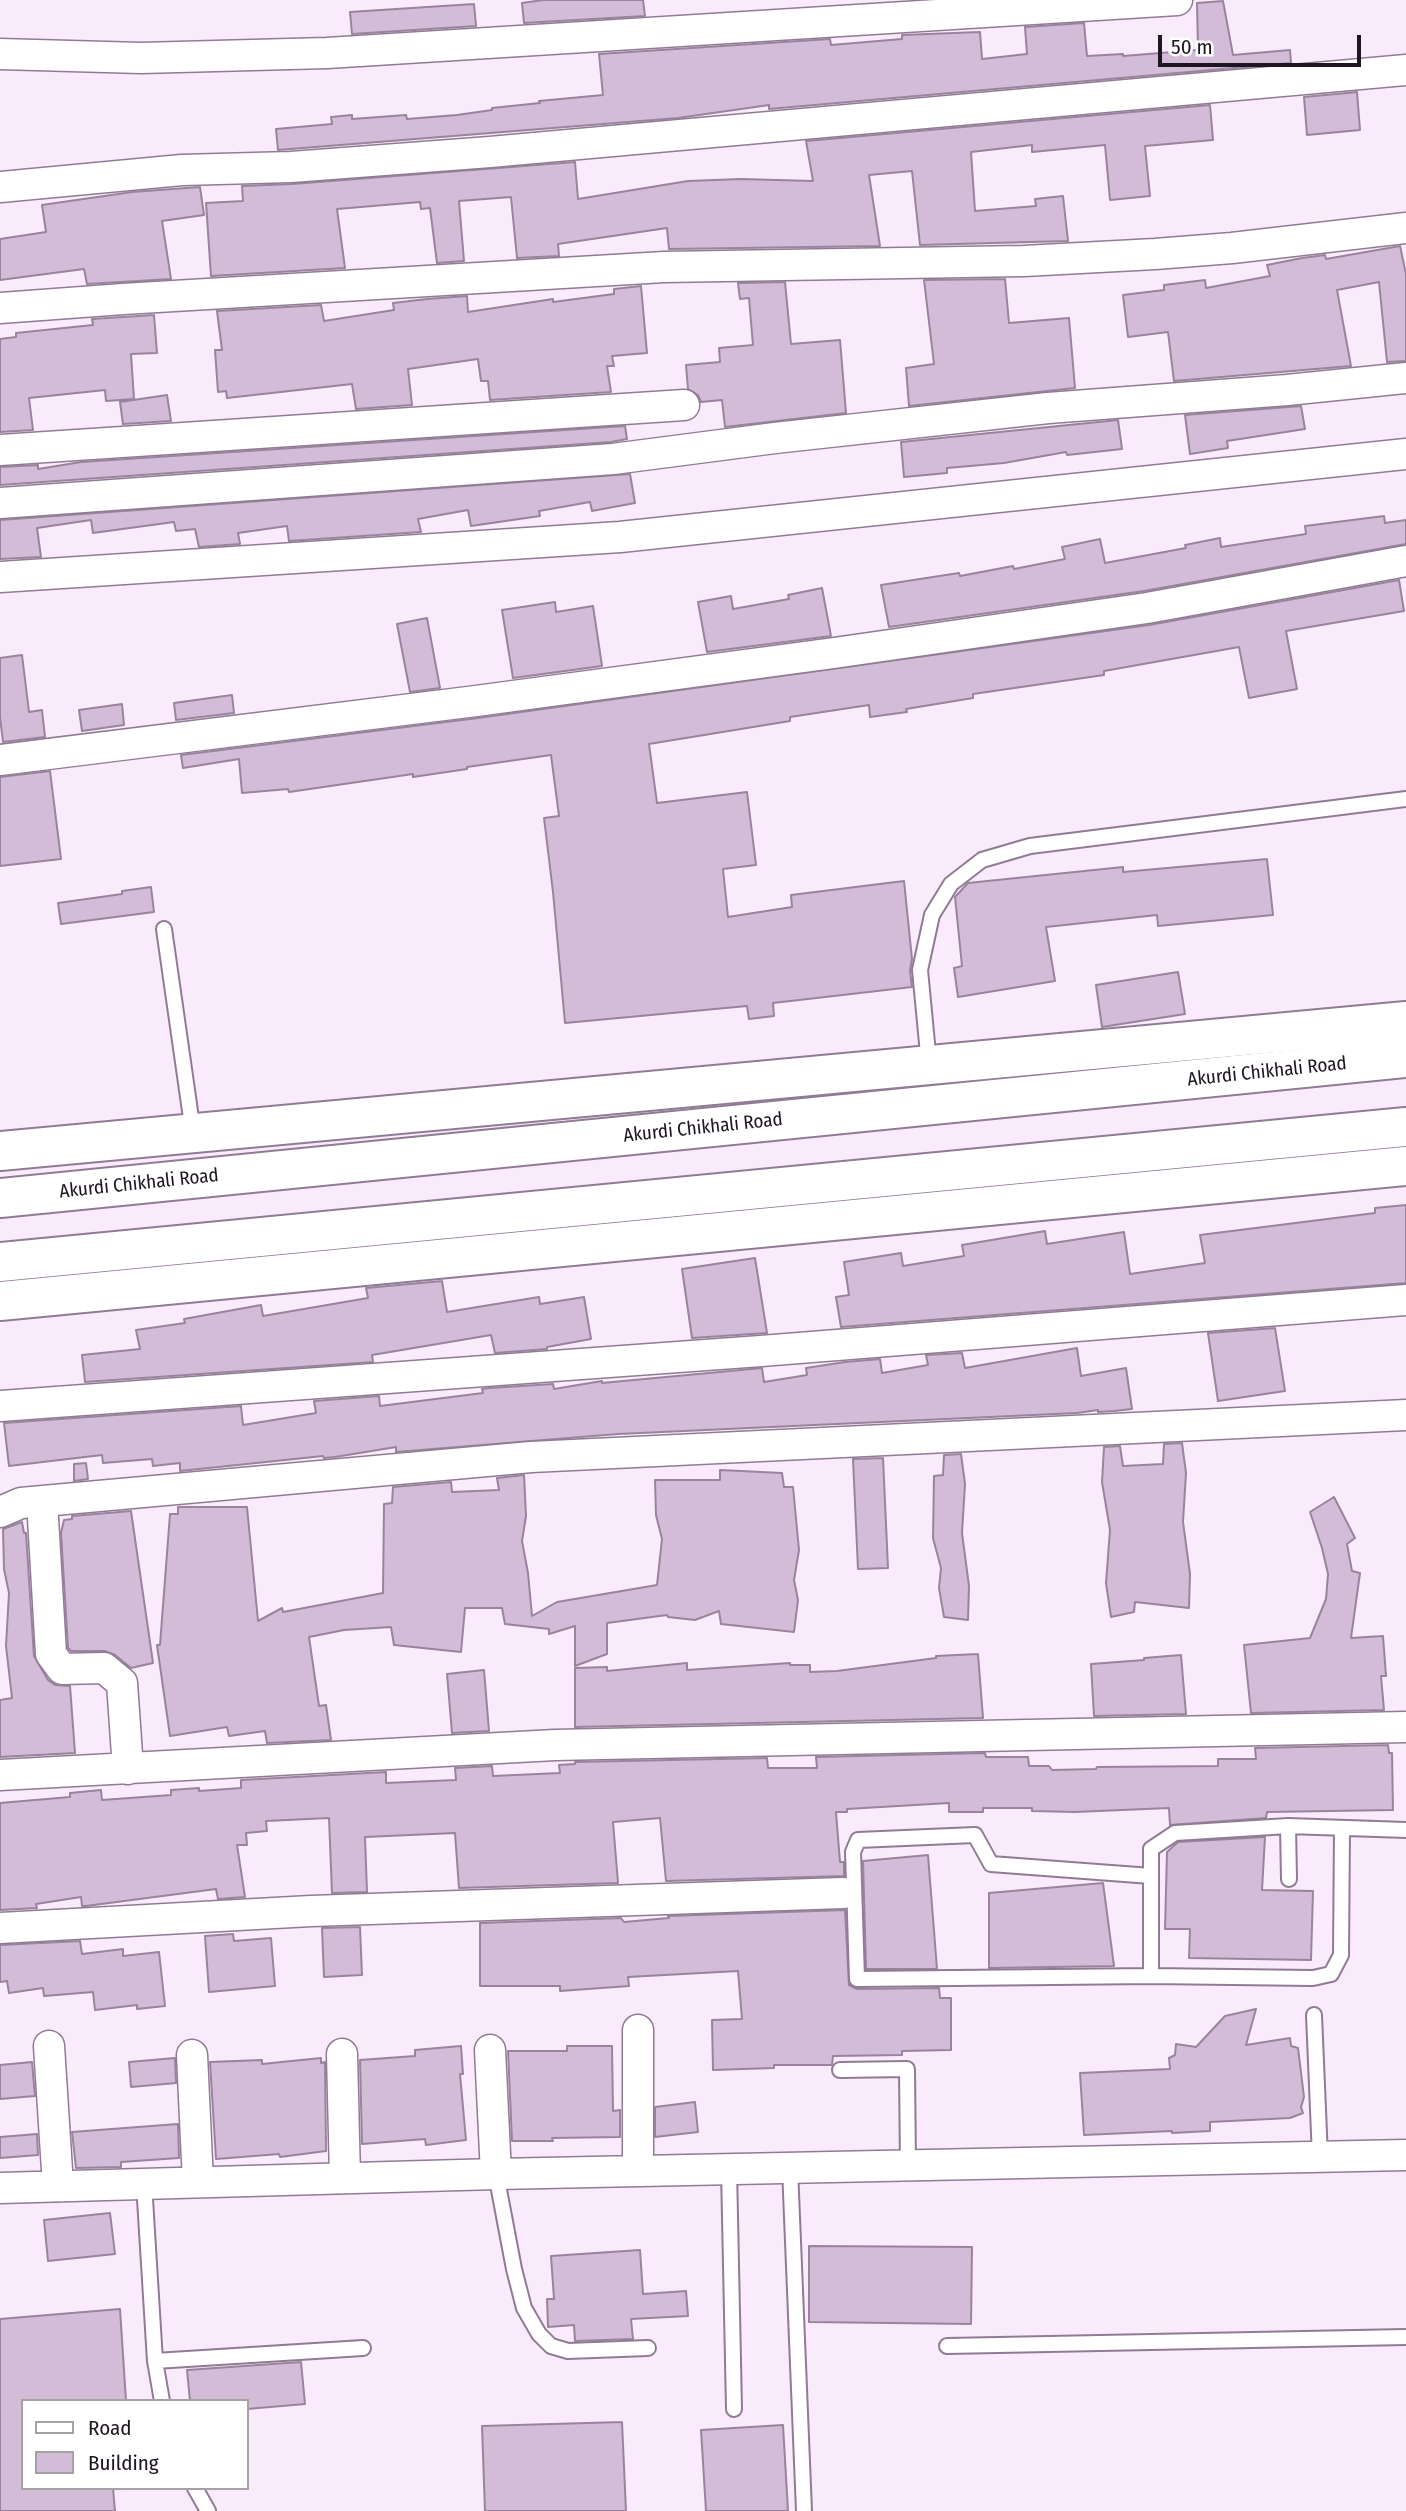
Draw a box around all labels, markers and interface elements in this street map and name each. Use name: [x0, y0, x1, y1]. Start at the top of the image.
scale bar: [1161, 21, 1364, 65]
text: 50 m: [1171, 34, 1213, 60]
street label: Akurdi Chikhali Road: [1186, 1052, 1348, 1092]
street label: Akurdi Chikhali Road: [622, 1108, 784, 1148]
street label: Akurdi Chikhali Road: [58, 1164, 220, 1204]
legend: [21, 2399, 248, 2490]
text: Road: [88, 2415, 132, 2441]
text: Building: [88, 2450, 159, 2476]

